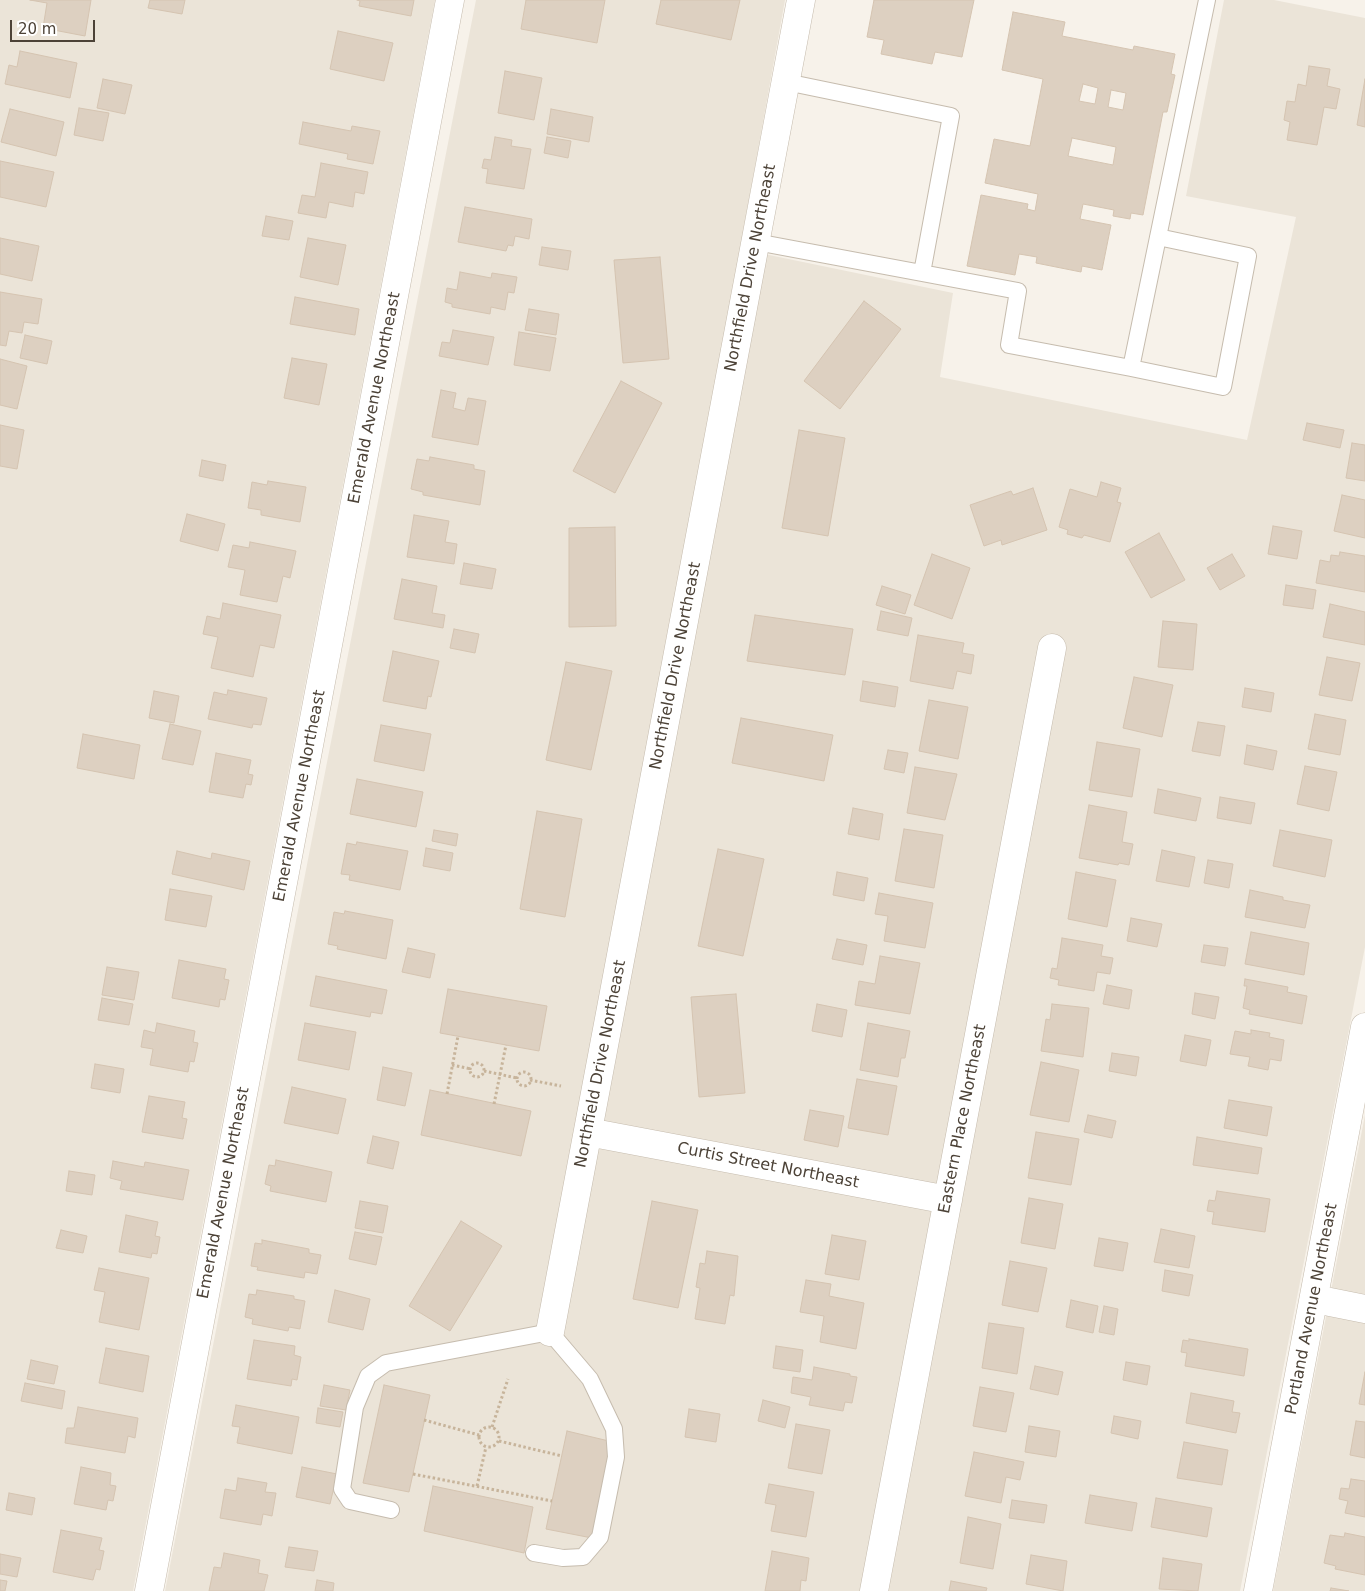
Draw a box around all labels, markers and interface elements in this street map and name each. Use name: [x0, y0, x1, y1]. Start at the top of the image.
scale bar: [12, 10, 98, 42]
text: 20 m: [18, 20, 56, 38]
street label: Northfield Drive Northeast: [721, 163, 781, 373]
street label: Emerald Avenue Northeast: [345, 291, 405, 505]
street label: Northfield Drive Northeast: [646, 561, 706, 771]
street label: Emerald Avenue Northeast: [270, 689, 330, 903]
street label: Northfield Drive Northeast: [571, 959, 631, 1169]
street label: Eastern Place Northeast: [935, 1023, 991, 1215]
street label: Emerald Avenue Northeast: [194, 1086, 254, 1300]
street label: Curtis Street Northeast: [675, 1139, 861, 1193]
street label: Portland Avenue Northeast: [1282, 1202, 1342, 1416]

